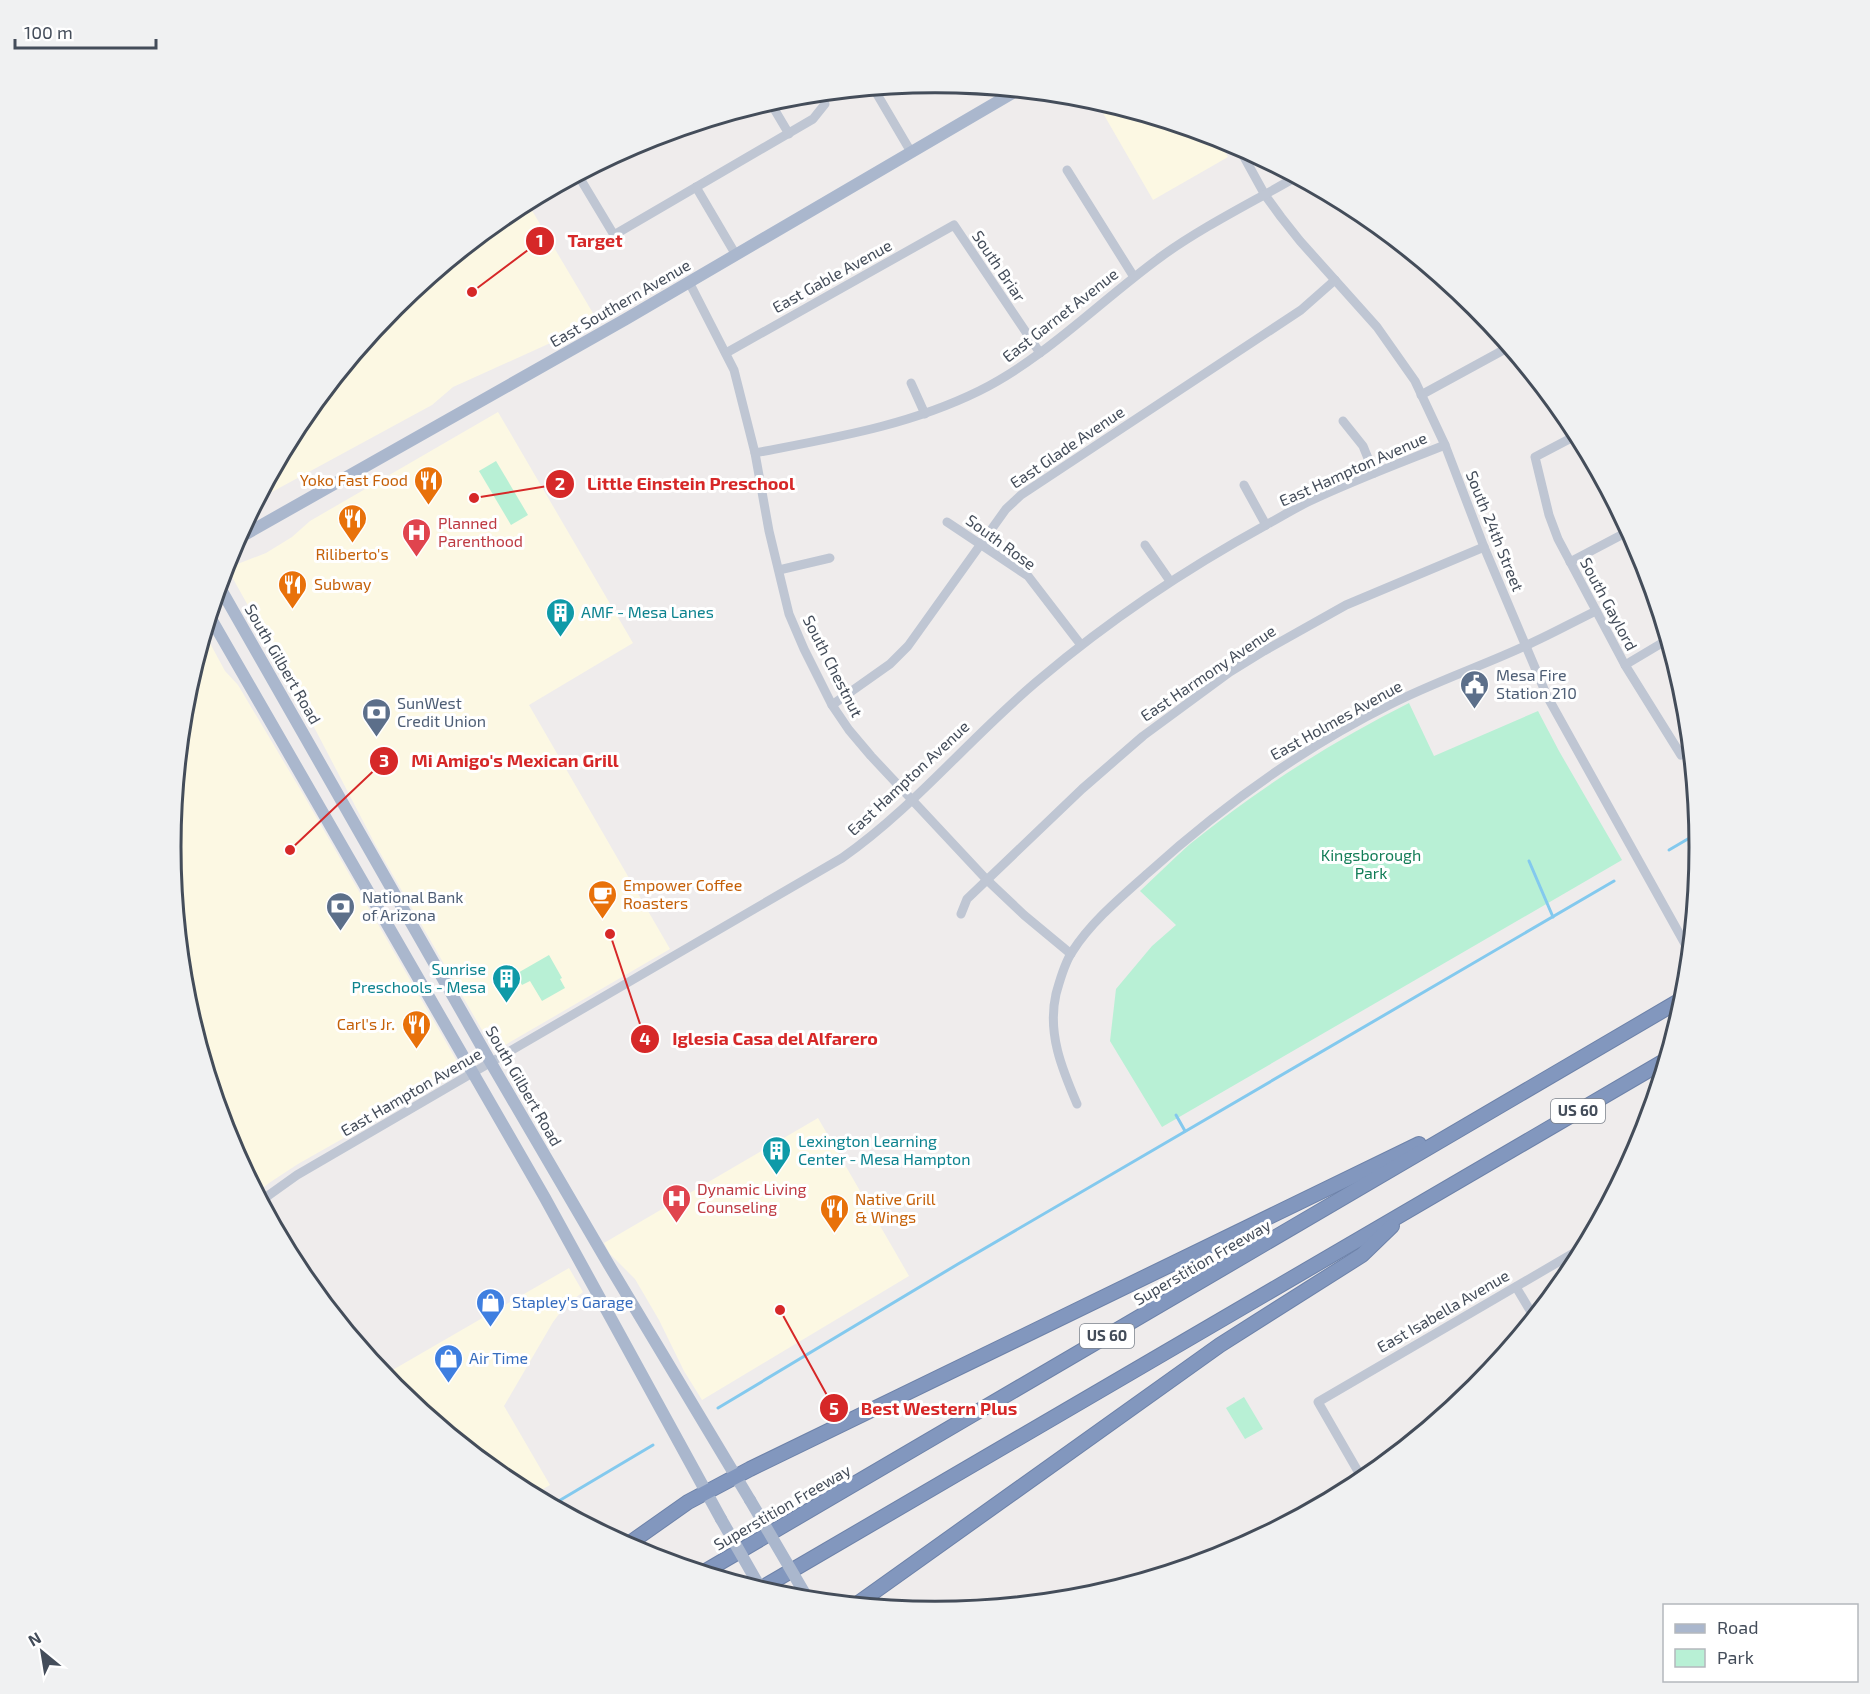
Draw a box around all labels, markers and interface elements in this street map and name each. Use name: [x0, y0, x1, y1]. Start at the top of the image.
scale bar: [15, 12, 156, 50]
text: 100 m: [24, 21, 73, 43]
callout: Target: [525, 223, 634, 259]
street label: South Briar: [969, 227, 1030, 305]
text: 1: [536, 229, 544, 251]
text: Target: [567, 229, 623, 251]
street label: East Gable Avenue: [769, 235, 895, 316]
street label: East Southern Avenue: [546, 255, 693, 351]
street label: East Garnet Avenue: [998, 264, 1121, 366]
street label: East Glade Avenue: [1006, 401, 1127, 492]
street label: East Hampton Avenue: [1276, 427, 1430, 510]
restaurant icon: Yoko Fast Food: [413, 464, 445, 506]
callout: Little Einstein Preschool: [545, 466, 807, 502]
street label: South 24th Street: [1463, 468, 1528, 594]
place label: Yoko Fast Food: [300, 470, 408, 489]
text: 2: [555, 472, 565, 494]
text: Little Einstein Preschool: [587, 472, 795, 494]
restaurant icon: Riliberto's: [336, 502, 368, 544]
street label: South Rose: [963, 510, 1040, 573]
place label: Planned Parenthood: [438, 513, 523, 550]
hospital icon: Planned Parenthood: [401, 516, 433, 558]
place label: Riliberto's: [315, 544, 389, 563]
street label: South Gaylord: [1577, 554, 1642, 654]
restaurant icon: Subway: [277, 568, 309, 610]
place label: Subway: [314, 574, 372, 593]
building icon: AMF - Mesa Lanes: [544, 596, 576, 638]
street label: South Gilbert Road: [241, 600, 326, 727]
place label: AMF - Mesa Lanes: [581, 602, 714, 621]
street label: South Chestnut: [800, 612, 867, 720]
street label: East Harmony Avenue: [1137, 620, 1279, 725]
place label: Mesa Fire Station 210: [1496, 665, 1577, 702]
public building icon: Mesa Fire Station 210: [1459, 668, 1491, 710]
street label: East Holmes Avenue: [1267, 675, 1405, 764]
place label: SunWest Credit Union: [397, 693, 486, 730]
bank icon: SunWest Credit Union: [360, 696, 392, 738]
street label: East Hampton Avenue: [843, 716, 972, 839]
callout: Mi Amigo's Mexican Grill: [369, 743, 630, 779]
text: 3: [379, 749, 389, 771]
text: Mi Amigo's Mexican Grill: [411, 749, 619, 771]
park label: Kingsborough Park: [1321, 845, 1421, 882]
place label: Empower Coffee Roasters: [623, 875, 742, 912]
cafe icon: Empower Coffee Roasters: [586, 878, 618, 920]
place label: National Bank of Arizona: [362, 887, 463, 924]
bank icon: National Bank of Arizona: [325, 890, 357, 932]
place label: Sunrise Preschools - Mesa: [352, 959, 486, 996]
building icon: Sunrise Preschools - Mesa: [491, 962, 523, 1004]
restaurant icon: Carl's Jr.: [400, 1008, 432, 1050]
place label: Carl's Jr.: [337, 1014, 395, 1033]
callout: Iglesia Casa del Alfarero: [630, 1021, 891, 1057]
street label: South Gilbert Road: [482, 1022, 567, 1149]
text: 4: [639, 1027, 651, 1049]
text: Iglesia Casa del Alfarero: [672, 1027, 878, 1049]
street label: East Hampton Avenue: [337, 1043, 485, 1140]
road number: US 60: [1551, 1099, 1605, 1123]
place label: Lexington Learning Center - Mesa Hampton: [798, 1131, 970, 1168]
building icon: Lexington Learning Center - Mesa Hampton: [761, 1134, 793, 1176]
place label: Dynamic Living Counseling: [697, 1179, 806, 1216]
hospital icon: Dynamic Living Counseling: [660, 1182, 692, 1224]
place label: Native Grill & Wings: [855, 1189, 936, 1226]
restaurant icon: Native Grill & Wings: [818, 1192, 850, 1234]
street label: Superstition Freeway: [1130, 1214, 1274, 1308]
street label: East Isabella Avenue: [1373, 1265, 1512, 1356]
shop icon: Stapley's Garage: [475, 1286, 507, 1328]
place label: Stapley's Garage: [512, 1292, 633, 1311]
road number: US 60: [1080, 1324, 1134, 1348]
shop icon: Air Time: [432, 1342, 464, 1384]
place label: Air Time: [469, 1348, 528, 1367]
callout: Best Western Plus: [819, 1390, 1030, 1426]
text: 5: [829, 1397, 839, 1419]
text: Best Western Plus: [861, 1397, 1017, 1419]
street label: Superstition Freeway: [710, 1459, 854, 1553]
legend: [1663, 1604, 1858, 1682]
text: Road: [1717, 1616, 1758, 1638]
north arrow: [12, 1622, 72, 1682]
text: N: [24, 1627, 44, 1650]
text: Park: [1717, 1646, 1754, 1668]

